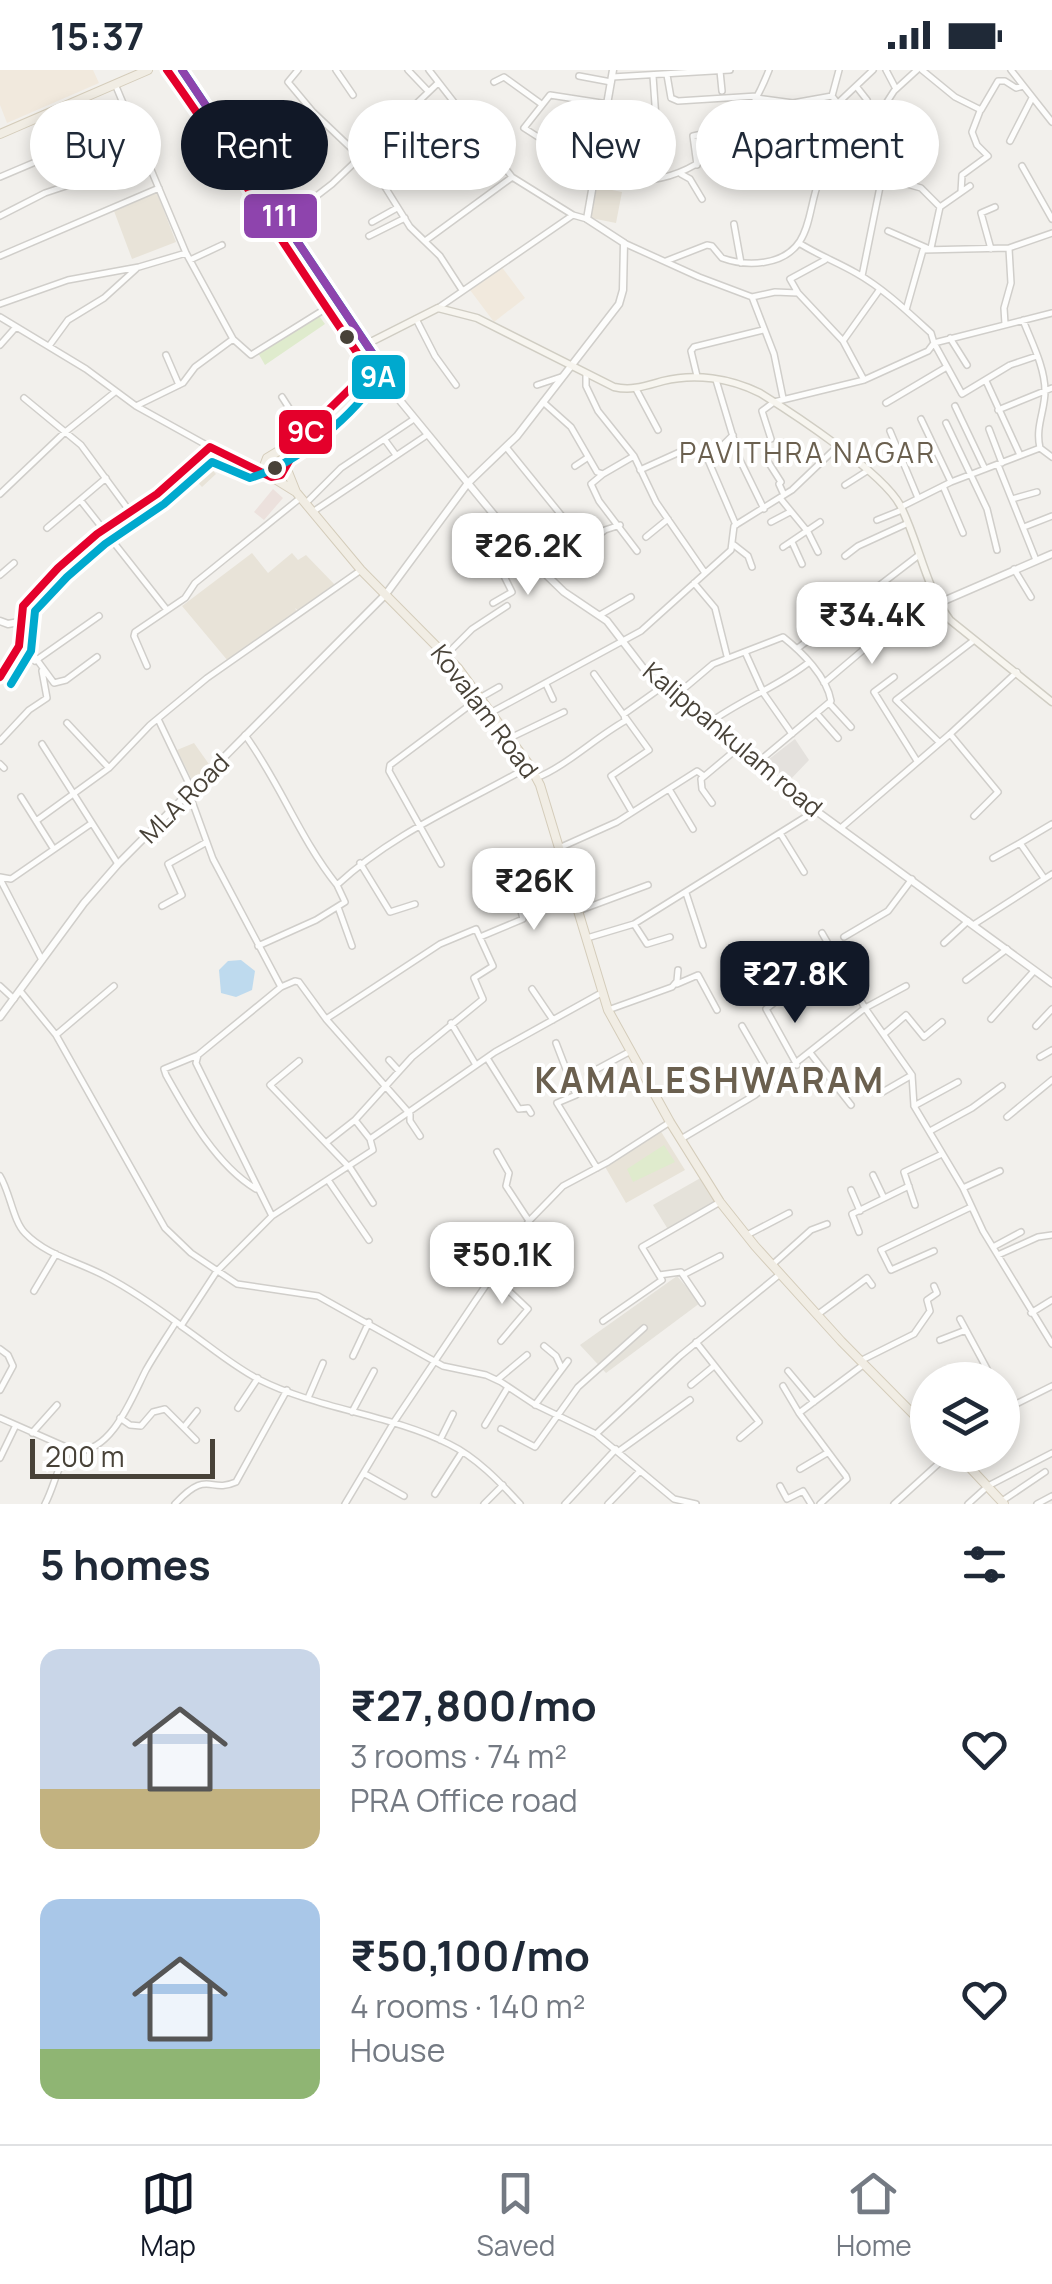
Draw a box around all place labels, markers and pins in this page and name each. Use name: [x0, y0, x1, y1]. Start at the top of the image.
unlabelled marker: [337, 327, 357, 347]
unlabelled marker: [265, 458, 285, 478]
pin: ₹26.2K: [447, 513, 609, 598]
pin: ₹34.4K: [791, 582, 953, 667]
pin: ₹26K: [475, 848, 593, 933]
pin: ₹27.8K: [714, 941, 876, 1026]
pin: ₹50.1K: [421, 1222, 583, 1307]

